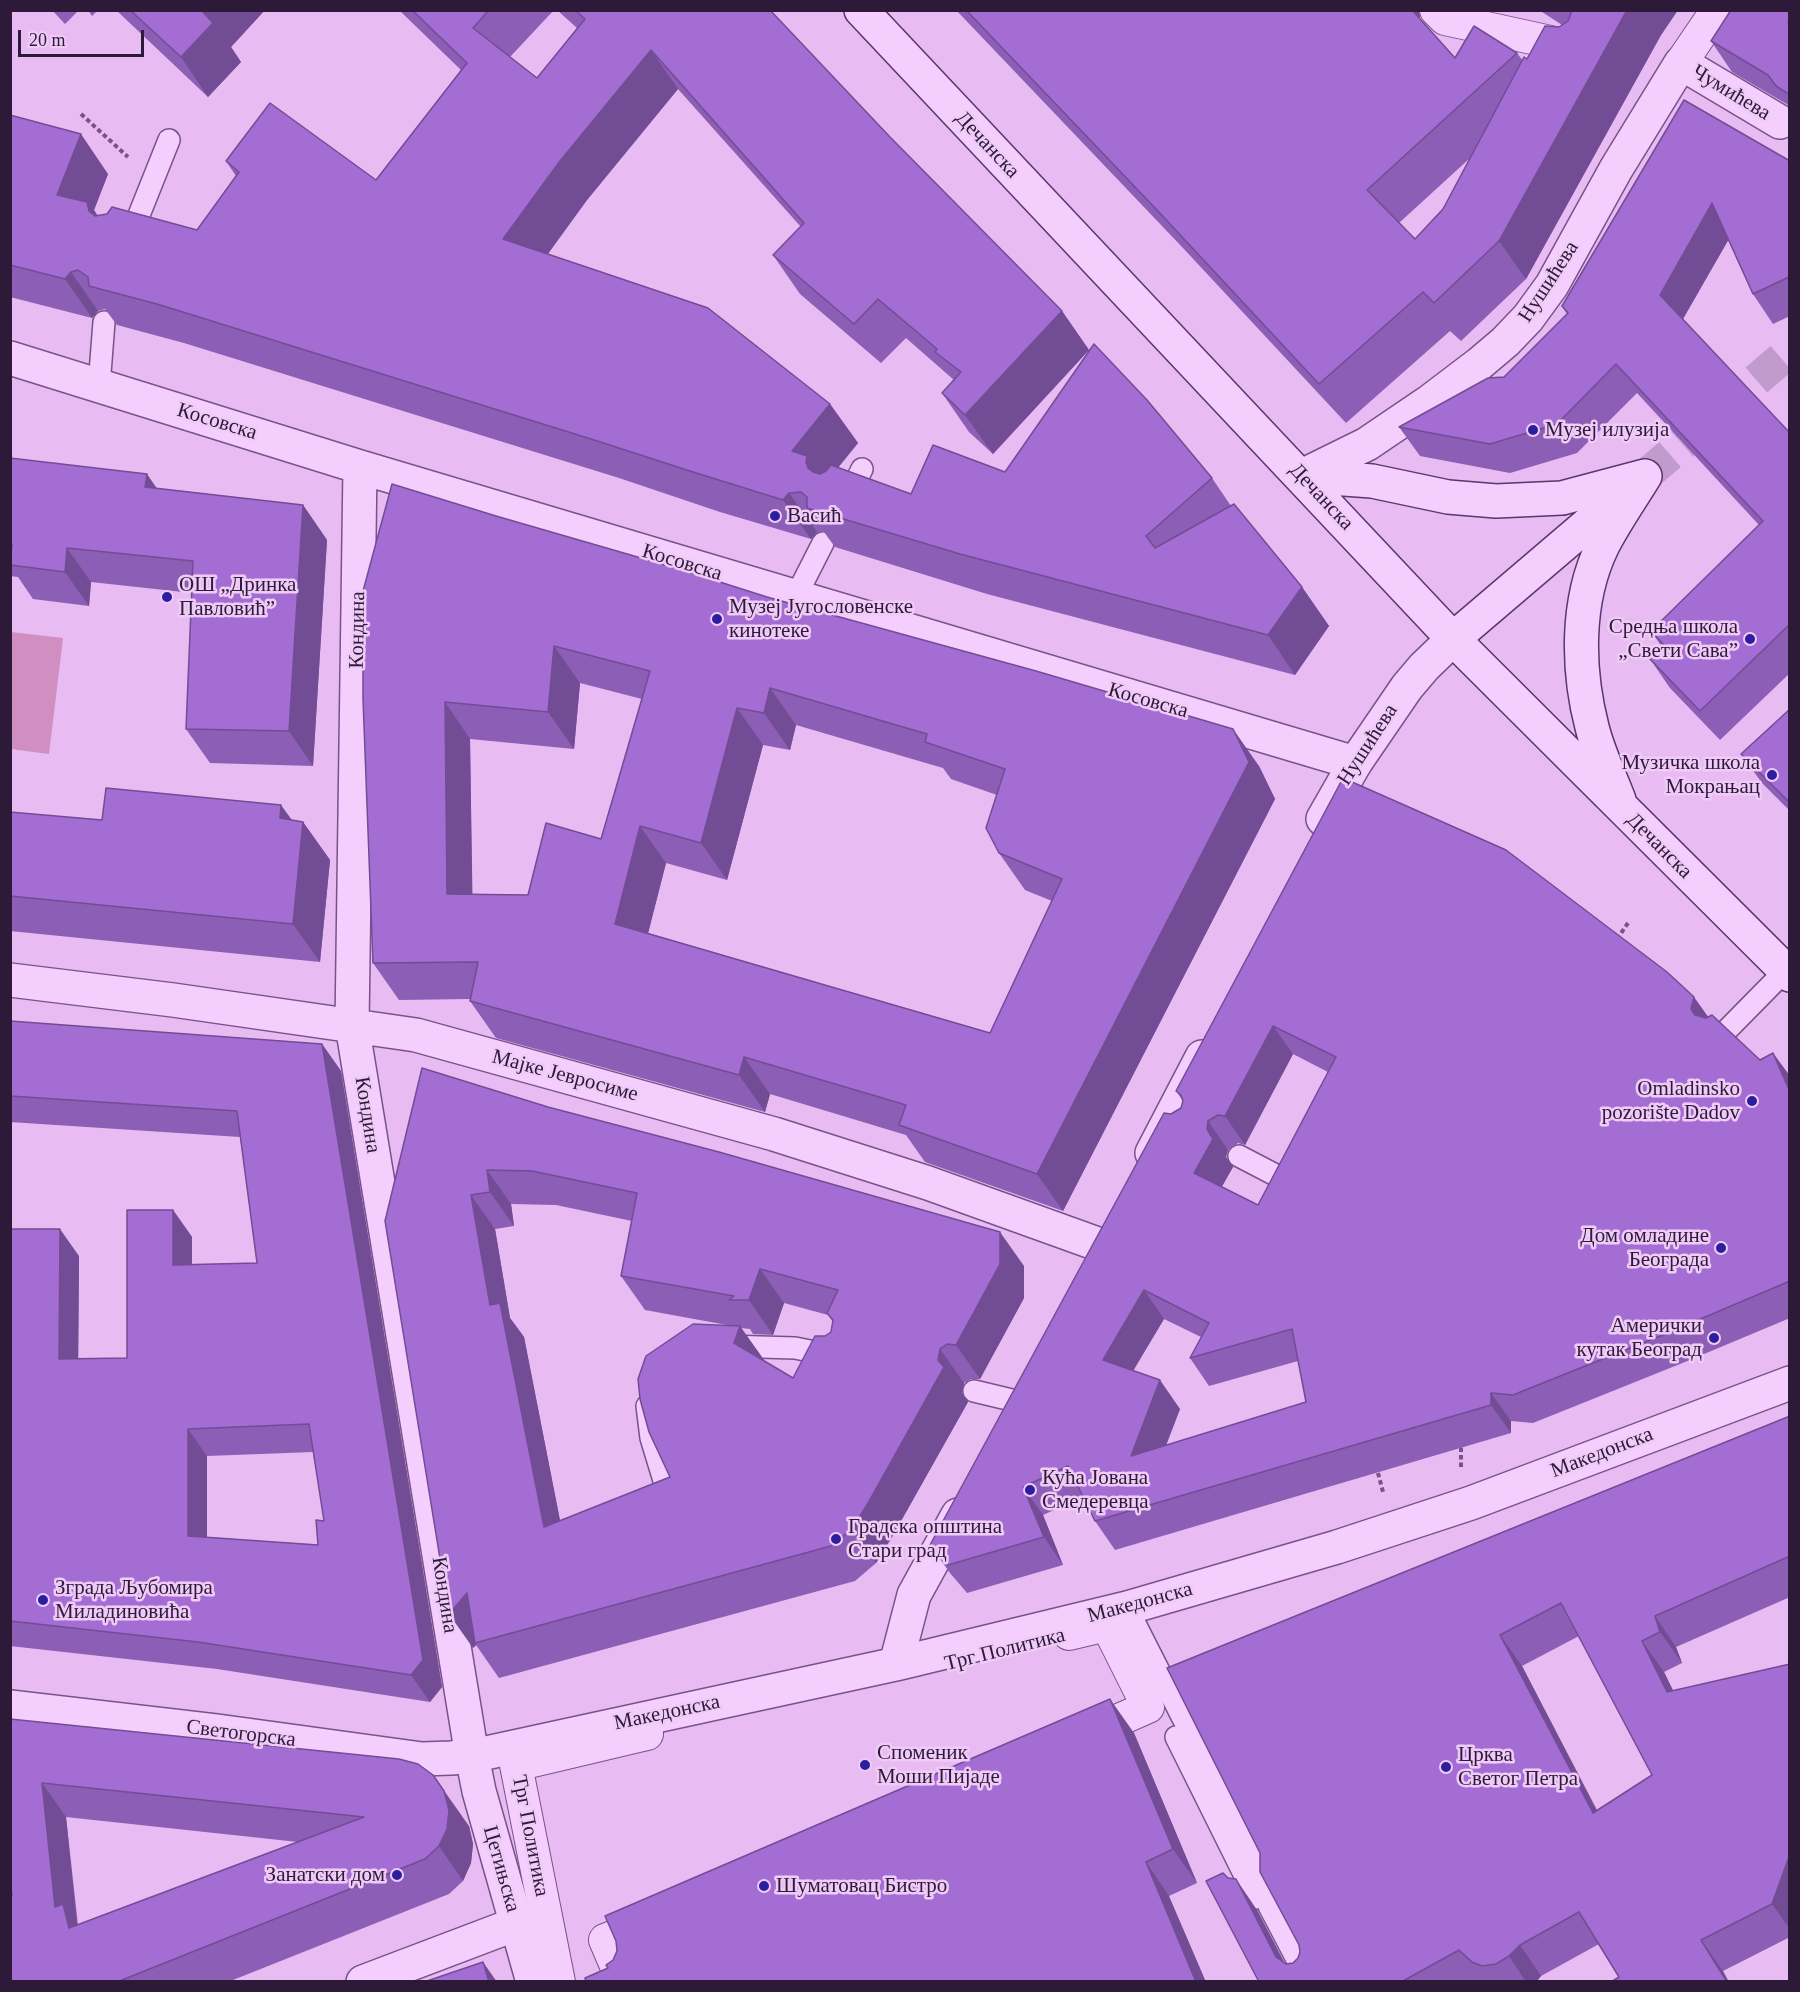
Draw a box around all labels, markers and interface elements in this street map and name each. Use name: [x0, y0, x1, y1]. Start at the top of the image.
scale bar: [21, 18, 147, 56]
text: 20 m: [29, 30, 66, 50]
street label: Чумићева: [1687, 60, 1775, 126]
street label: Дечанска: [949, 106, 1025, 184]
street label: Нушићева: [1513, 237, 1585, 327]
street label: Косовска: [174, 398, 260, 446]
place label: Музеј илузија: [1545, 417, 1669, 443]
marker: Музеј илузија: [1526, 423, 1540, 437]
street label: Дечанска: [1283, 458, 1359, 536]
place label: Васић: [787, 503, 841, 529]
marker: Васић: [768, 509, 782, 523]
street label: Косовска: [639, 539, 725, 587]
place label: ОШ „Дринка Павловић”: [179, 572, 296, 622]
marker: ОШ „Дринка Павловић”: [160, 590, 174, 604]
street label: Кондина: [345, 591, 371, 669]
place label: Музеј Југословенске кинотеке: [729, 594, 913, 644]
marker: Музеј Југословенске кинотеке: [710, 612, 724, 626]
place label: Средња школа „Свети Сава”: [1609, 614, 1738, 664]
marker: Средња школа „Свети Сава”: [1743, 632, 1757, 646]
street label: Косовска: [1105, 678, 1191, 724]
street label: Нушићева: [1332, 700, 1404, 790]
place label: Музичка школа Мокрањац: [1621, 750, 1760, 800]
marker: Музичка школа Мокрањац: [1765, 768, 1779, 782]
street label: Дечанска: [1621, 808, 1697, 884]
street label: Мајке Јевросиме: [489, 1044, 641, 1108]
street label: Кондина: [349, 1075, 385, 1155]
place label: Omladinsko pozorište Dadov: [1602, 1076, 1740, 1126]
marker: Omladinsko pozorište Dadov: [1745, 1094, 1759, 1108]
place label: Дом омладине Београда: [1580, 1223, 1709, 1273]
marker: Дом омладине Београда: [1714, 1241, 1728, 1255]
place label: Амерички кутак Београд: [1576, 1313, 1702, 1363]
marker: Амерички кутак Београд: [1707, 1331, 1721, 1345]
street label: Македонска: [1547, 1422, 1657, 1484]
place label: Кућа Јована Смедеревца: [1042, 1465, 1149, 1515]
marker: Кућа Јована Смедеревца: [1023, 1483, 1037, 1497]
place label: Градска општина Стари град: [848, 1514, 1002, 1564]
marker: Градска општина Стари град: [829, 1532, 843, 1546]
street label: Кондина: [426, 1555, 462, 1635]
place label: Зграда Љубомира Миладиновића: [55, 1575, 213, 1625]
street label: Македонска: [1085, 1577, 1195, 1629]
marker: Зграда Љубомира Миладиновића: [36, 1593, 50, 1607]
street label: Трг Политика: [942, 1623, 1068, 1677]
street label: Македонска: [612, 1689, 722, 1737]
street label: Светогорска: [185, 1715, 297, 1753]
place label: Споменик Моши Пијаде: [877, 1740, 1000, 1790]
place label: Црква Светог Петра: [1458, 1742, 1578, 1792]
marker: Споменик Моши Пијаде: [858, 1758, 872, 1772]
marker: Црква Светог Петра: [1439, 1760, 1453, 1774]
street label: Трг Политика: [506, 1773, 554, 1899]
street label: Цетињска: [477, 1823, 525, 1915]
place label: Занатски дом: [266, 1862, 385, 1888]
marker: Занатски дом: [390, 1868, 404, 1882]
place label: Шуматовац Бистро: [776, 1873, 947, 1899]
marker: Шуматовац Бистро: [757, 1879, 771, 1893]

